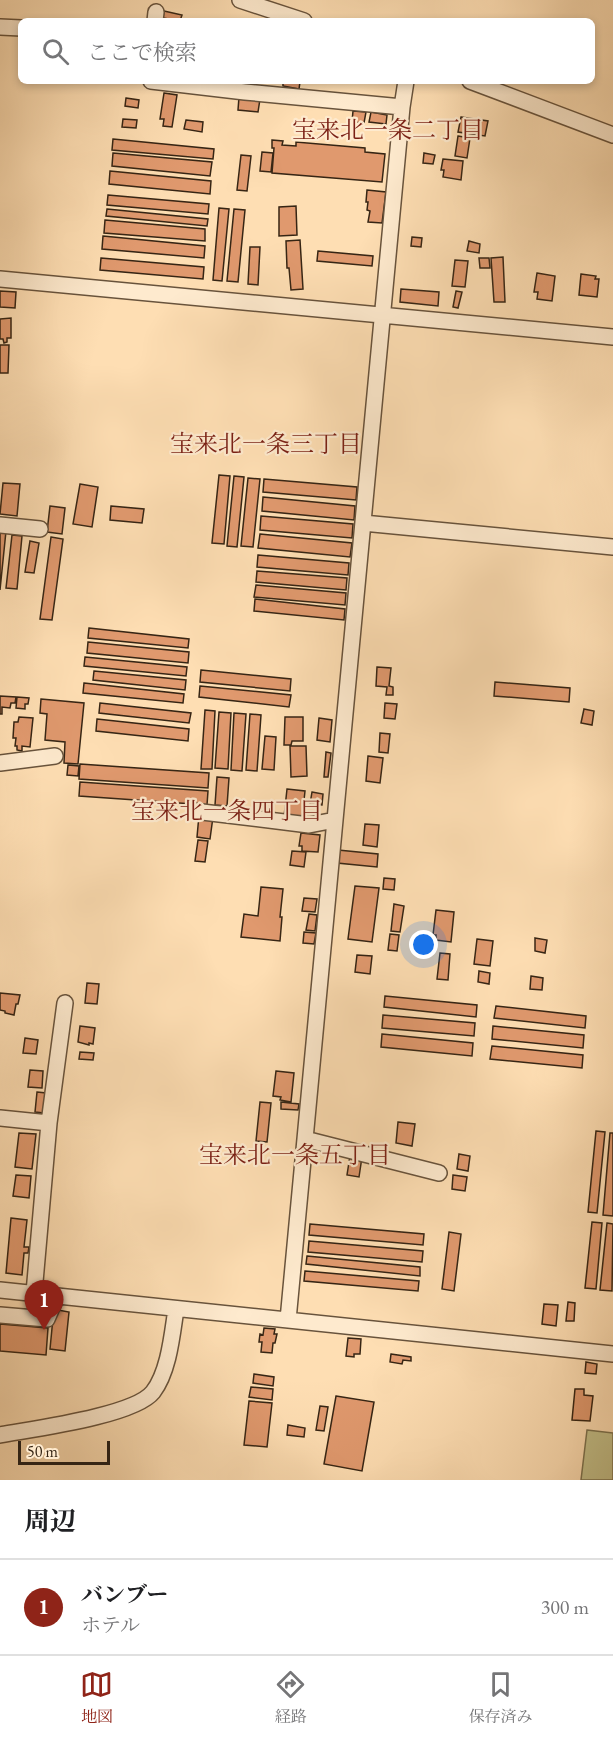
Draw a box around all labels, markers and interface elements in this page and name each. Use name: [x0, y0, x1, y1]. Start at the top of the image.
search box: [18, 18, 595, 84]
icon: search: [39, 35, 72, 68]
text: ここで検索: [87, 38, 197, 67]
district label: 宝来北一条二丁目: [292, 114, 484, 145]
district label: 宝来北一条三丁目: [170, 428, 362, 459]
district label: 宝来北一条四丁目: [131, 795, 323, 826]
your location: [409, 930, 438, 959]
district label: 宝来北一条五丁目: [199, 1139, 391, 1170]
pin: 1: [24, 1280, 63, 1330]
scale bar: [18, 1438, 110, 1466]
text: 50 m: [27, 1441, 58, 1462]
text: 周辺: [24, 1504, 76, 1538]
text: バンブー: [81, 1580, 168, 1609]
text: 1: [38, 1594, 49, 1620]
text: 300 m: [541, 1594, 589, 1620]
text: ホテル: [81, 1612, 140, 1638]
tab: 地図: [80, 1668, 113, 1727]
tab: 経路: [274, 1668, 307, 1727]
tab: 保存済み: [468, 1668, 532, 1727]

